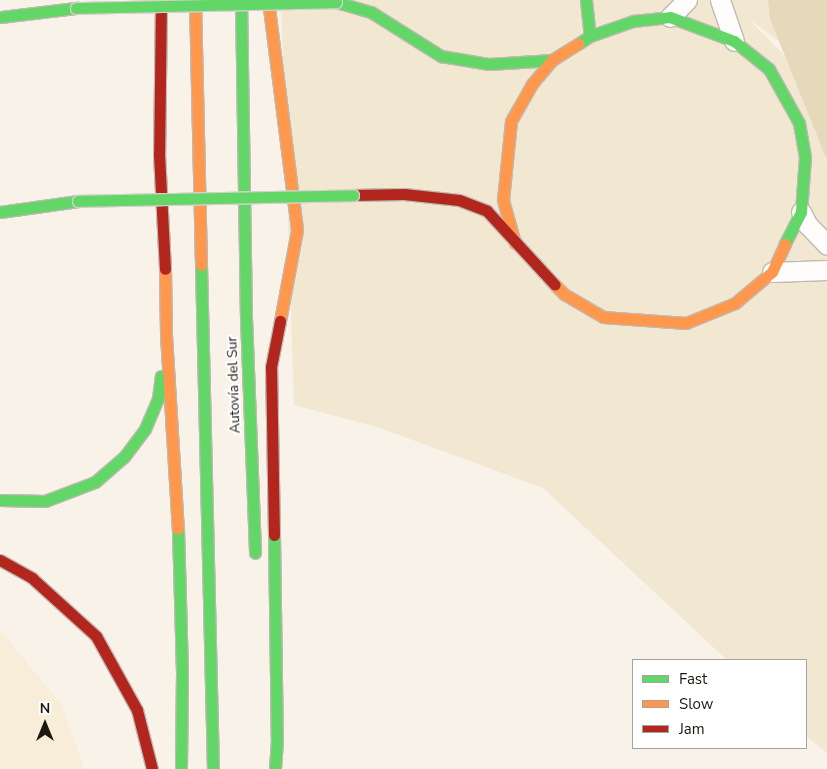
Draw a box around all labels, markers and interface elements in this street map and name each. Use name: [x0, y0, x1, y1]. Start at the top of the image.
street label: Autovía del Sur: [224, 336, 244, 434]
legend: [632, 659, 807, 749]
text: Fast: [679, 669, 707, 689]
text: Slow: [679, 694, 713, 714]
north arrow: [20, 699, 70, 749]
text: N: [40, 699, 50, 718]
text: Jam: [679, 719, 705, 739]

